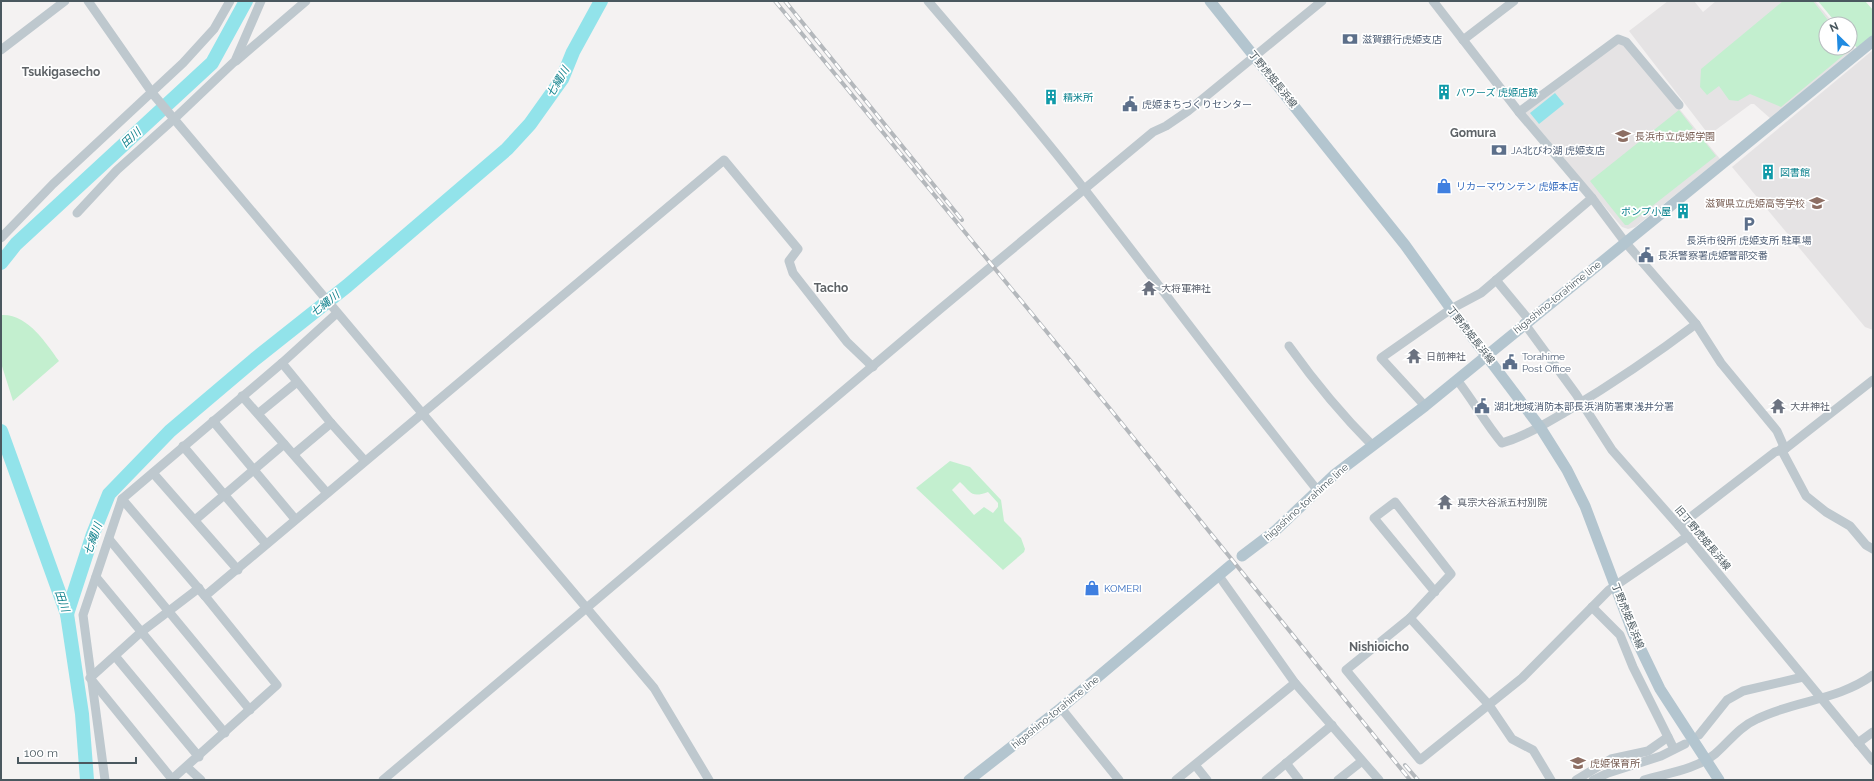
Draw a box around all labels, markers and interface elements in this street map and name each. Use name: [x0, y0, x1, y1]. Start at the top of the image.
north arrow: [1818, 16, 1858, 56]
text: N: [1828, 20, 1841, 35]
bank icon: 滋賀銀行虎姫支店: [1341, 30, 1359, 48]
place label: 滋賀銀行虎姫支店: [1362, 34, 1442, 45]
street label: 丁野虎姫長浜線: [1247, 48, 1299, 110]
water label: 七縄川: [544, 64, 573, 99]
district label: Tsukigasecho: [22, 65, 100, 79]
building icon: パワーズ 虎姫店跡: [1435, 83, 1453, 101]
place label: パワーズ 虎姫店跡: [1456, 87, 1538, 98]
building icon: 精米所: [1042, 88, 1060, 106]
place label: 精米所: [1063, 92, 1093, 103]
public building icon: 虎姫まちづくりセンター: [1121, 95, 1139, 113]
place label: 虎姫まちづくりセンター: [1142, 99, 1252, 110]
water label: 田川: [119, 125, 144, 150]
district label: Gomura: [1450, 126, 1496, 140]
school or university icon: 長浜市立虎姫学園: [1614, 127, 1632, 145]
place label: 長浜市立虎姫学園: [1635, 131, 1715, 142]
bank icon: JA北びわ湖 虎姫支店: [1490, 141, 1508, 159]
place label: JA北びわ湖 虎姫支店: [1511, 145, 1605, 156]
building icon: 図書館: [1759, 163, 1777, 181]
place label: 図書館: [1780, 167, 1810, 178]
shop icon: リカーマウンテン 虎姫本店: [1435, 177, 1453, 195]
place label: リカーマウンテン 虎姫本店: [1456, 181, 1579, 192]
school or university icon: 滋賀県立虎姫高等学校: [1808, 194, 1826, 212]
place label: 滋賀県立虎姫高等学校: [1705, 198, 1805, 209]
building icon: ポンプ小屋: [1674, 202, 1692, 220]
place label: ポンプ小屋: [1621, 206, 1671, 217]
parking icon: 長浜市役所 虎姫支所 駐車場: [1740, 215, 1758, 233]
place label: 長浜市役所 虎姫支所 駐車場: [1686, 235, 1812, 246]
public building icon: 長浜警察署虎姫警部交番: [1637, 246, 1655, 264]
place label: 長浜警察署虎姫警部交番: [1658, 250, 1768, 261]
street label: higashino-torahime line: [1511, 258, 1603, 336]
temple icon: 大将軍神社: [1140, 279, 1158, 297]
district label: Tacho: [814, 281, 848, 295]
place label: 大将軍神社: [1161, 283, 1211, 294]
water label: 七縄川: [308, 288, 343, 319]
street label: 丁野虎姫長浜線: [1445, 304, 1497, 366]
temple icon: 日前神社: [1405, 347, 1423, 365]
place label: 日前神社: [1426, 351, 1466, 362]
place label: Torahime Post Office: [1522, 351, 1571, 374]
public building icon: Torahime Post Office: [1501, 353, 1519, 371]
public building icon: 湖北地域消防本部長浜消防署東浅井分署: [1473, 397, 1491, 415]
temple icon: 大井神社: [1769, 397, 1787, 415]
place label: 湖北地域消防本部長浜消防署東浅井分署: [1494, 401, 1674, 412]
place label: 大井神社: [1790, 401, 1830, 412]
street label: higashino-torahime line: [1262, 461, 1350, 543]
temple icon: 真宗大谷派五村別院: [1436, 493, 1454, 511]
place label: 真宗大谷派五村別院: [1457, 497, 1547, 508]
street label: 旧丁野虎姫長浜線: [1673, 504, 1733, 572]
water label: 七縄川: [81, 520, 105, 557]
shop icon: KOMERI: [1083, 579, 1101, 597]
street label: 丁野虎姫長浜線: [1610, 581, 1646, 651]
place label: KOMERI: [1104, 583, 1141, 594]
water label: 田川: [52, 588, 72, 614]
district label: Nishioicho: [1349, 640, 1409, 654]
street label: higashino-torahime line: [1009, 673, 1101, 751]
scale bar: [18, 739, 136, 765]
text: 100 m: [24, 746, 58, 760]
school or university icon: 虎姫保育所: [1569, 754, 1587, 772]
place label: 虎姫保育所: [1590, 758, 1640, 769]

